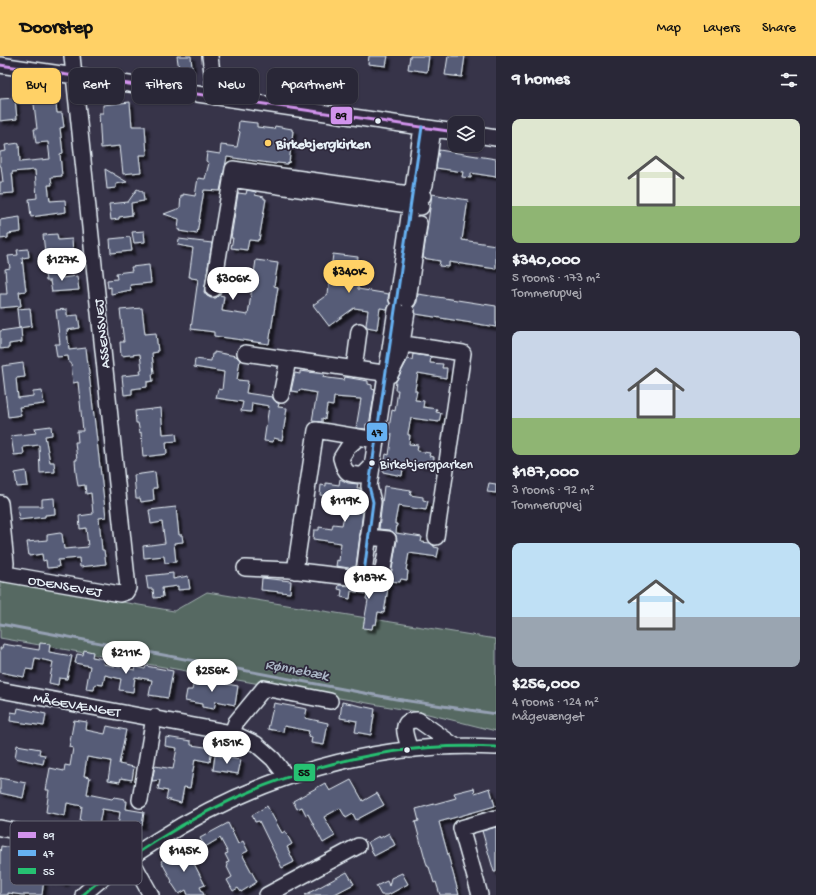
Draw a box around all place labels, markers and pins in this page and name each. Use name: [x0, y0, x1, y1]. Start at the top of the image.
unlabelled marker: [373, 116, 383, 126]
place label: Birkebjergkirken: [275, 137, 371, 154]
marker: Birkebjergkirken: [263, 138, 273, 148]
pin: $127K: [34, 248, 90, 282]
pin: $340K: [321, 260, 377, 294]
pin: $306K: [205, 267, 261, 301]
marker: Birkebjergparken: [367, 458, 377, 468]
place label: Birkebjergparken: [379, 458, 474, 473]
pin: $119K: [317, 489, 373, 523]
pin: $187K: [341, 566, 397, 600]
pin: $211K: [98, 641, 154, 675]
pin: $256K: [184, 659, 240, 693]
pin: $151K: [199, 731, 255, 765]
unlabelled marker: [402, 745, 412, 755]
pin: $145K: [156, 839, 212, 873]

